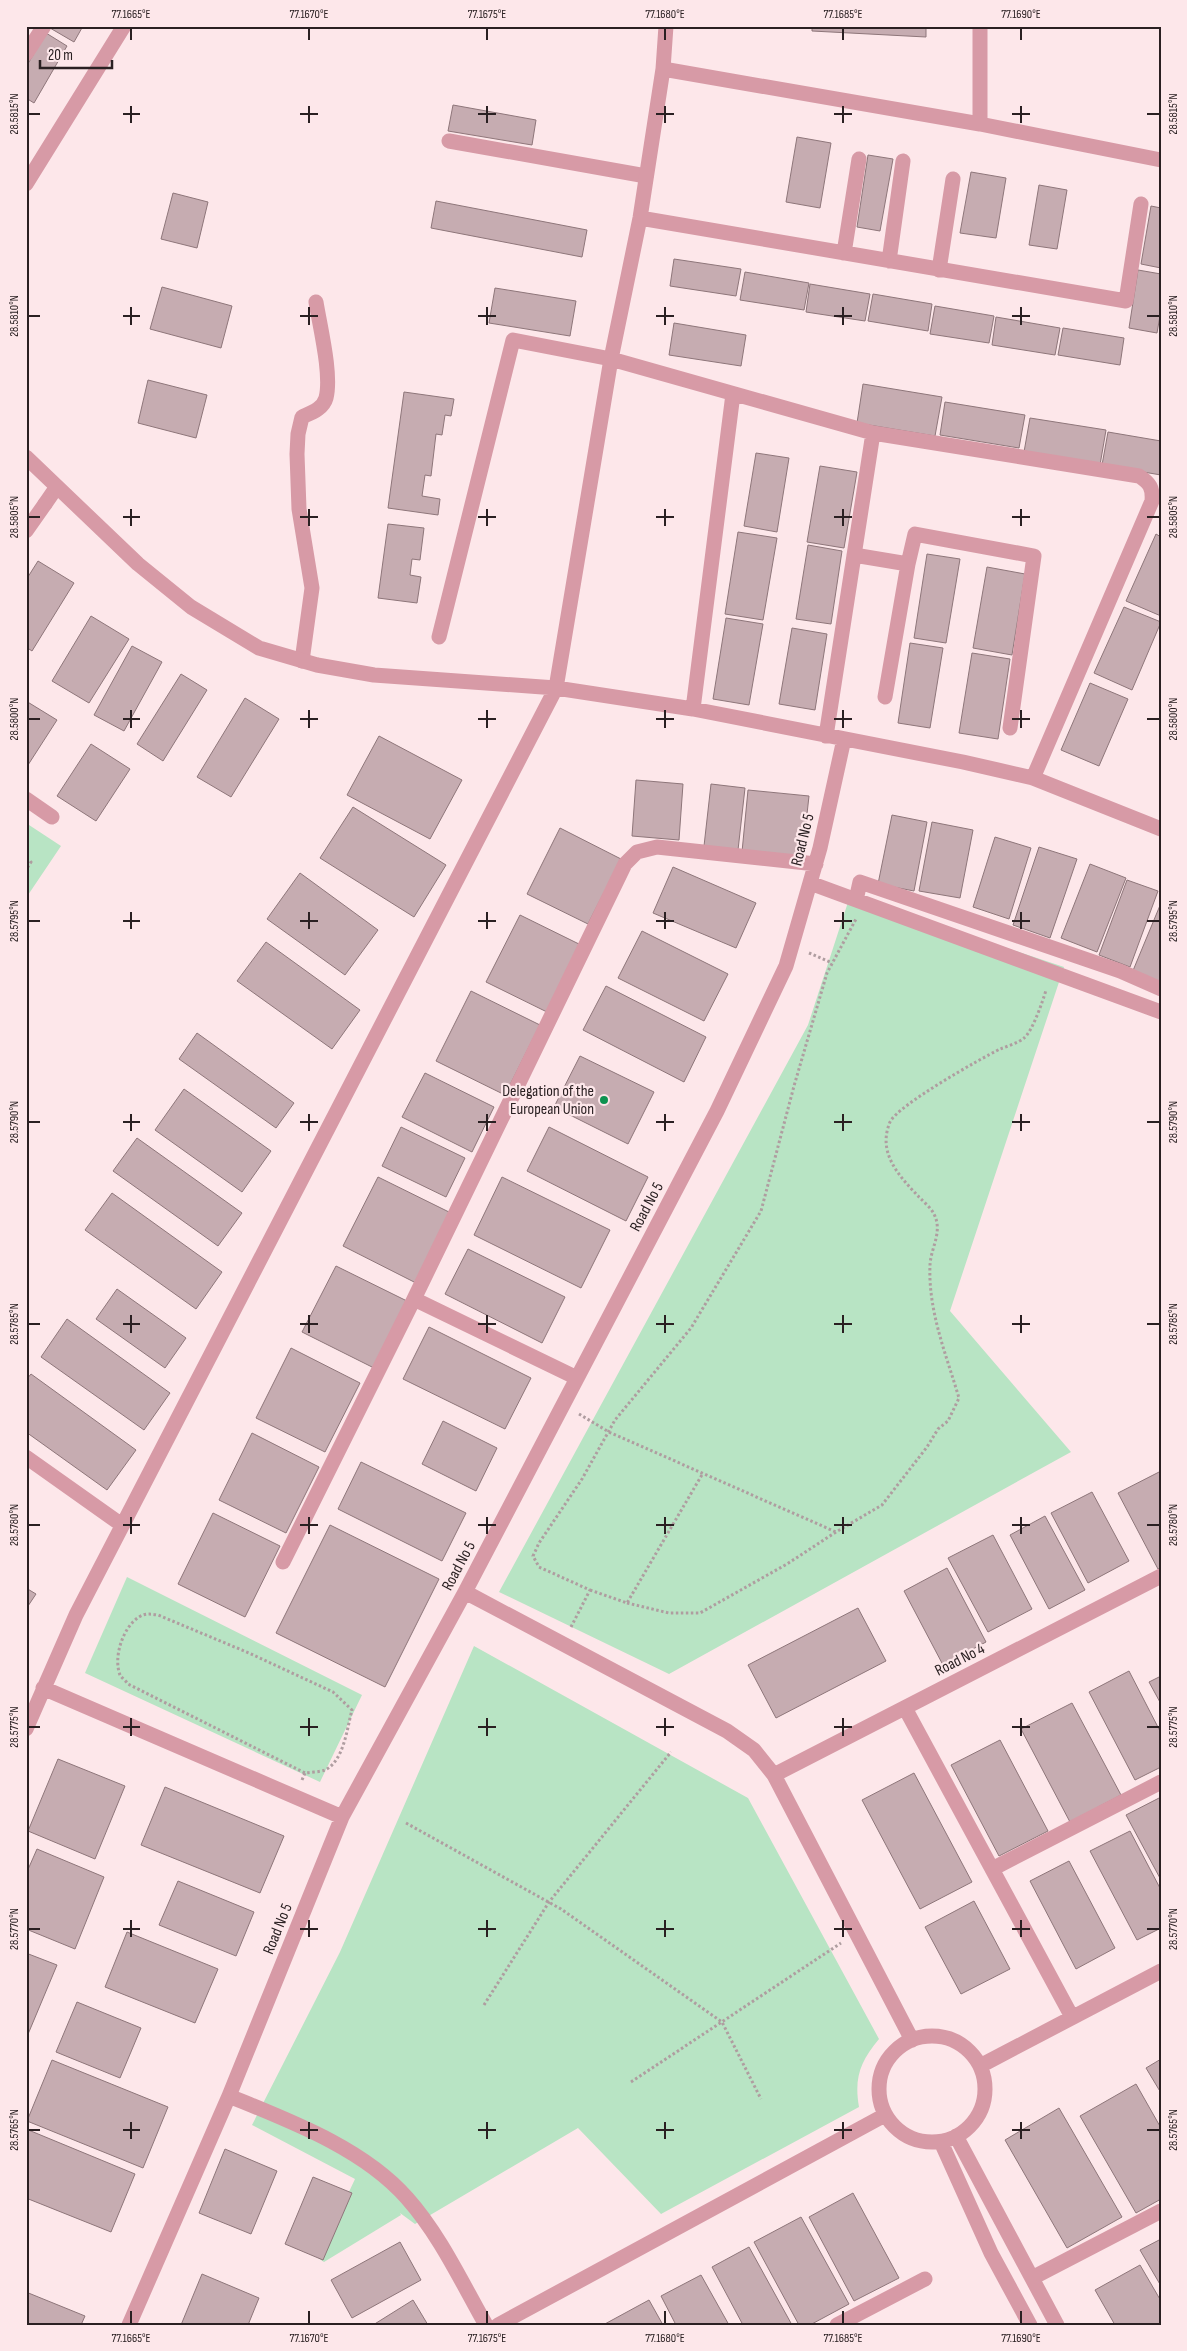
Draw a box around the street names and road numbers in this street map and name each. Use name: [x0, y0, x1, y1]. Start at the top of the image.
street label: Road No 5: [787, 812, 819, 868]
street label: Road No 5: [626, 1179, 668, 1235]
street label: Road No 5: [438, 1538, 480, 1594]
street label: Road No 4: [932, 1639, 988, 1681]
street label: Road No 5: [259, 1901, 297, 1957]

